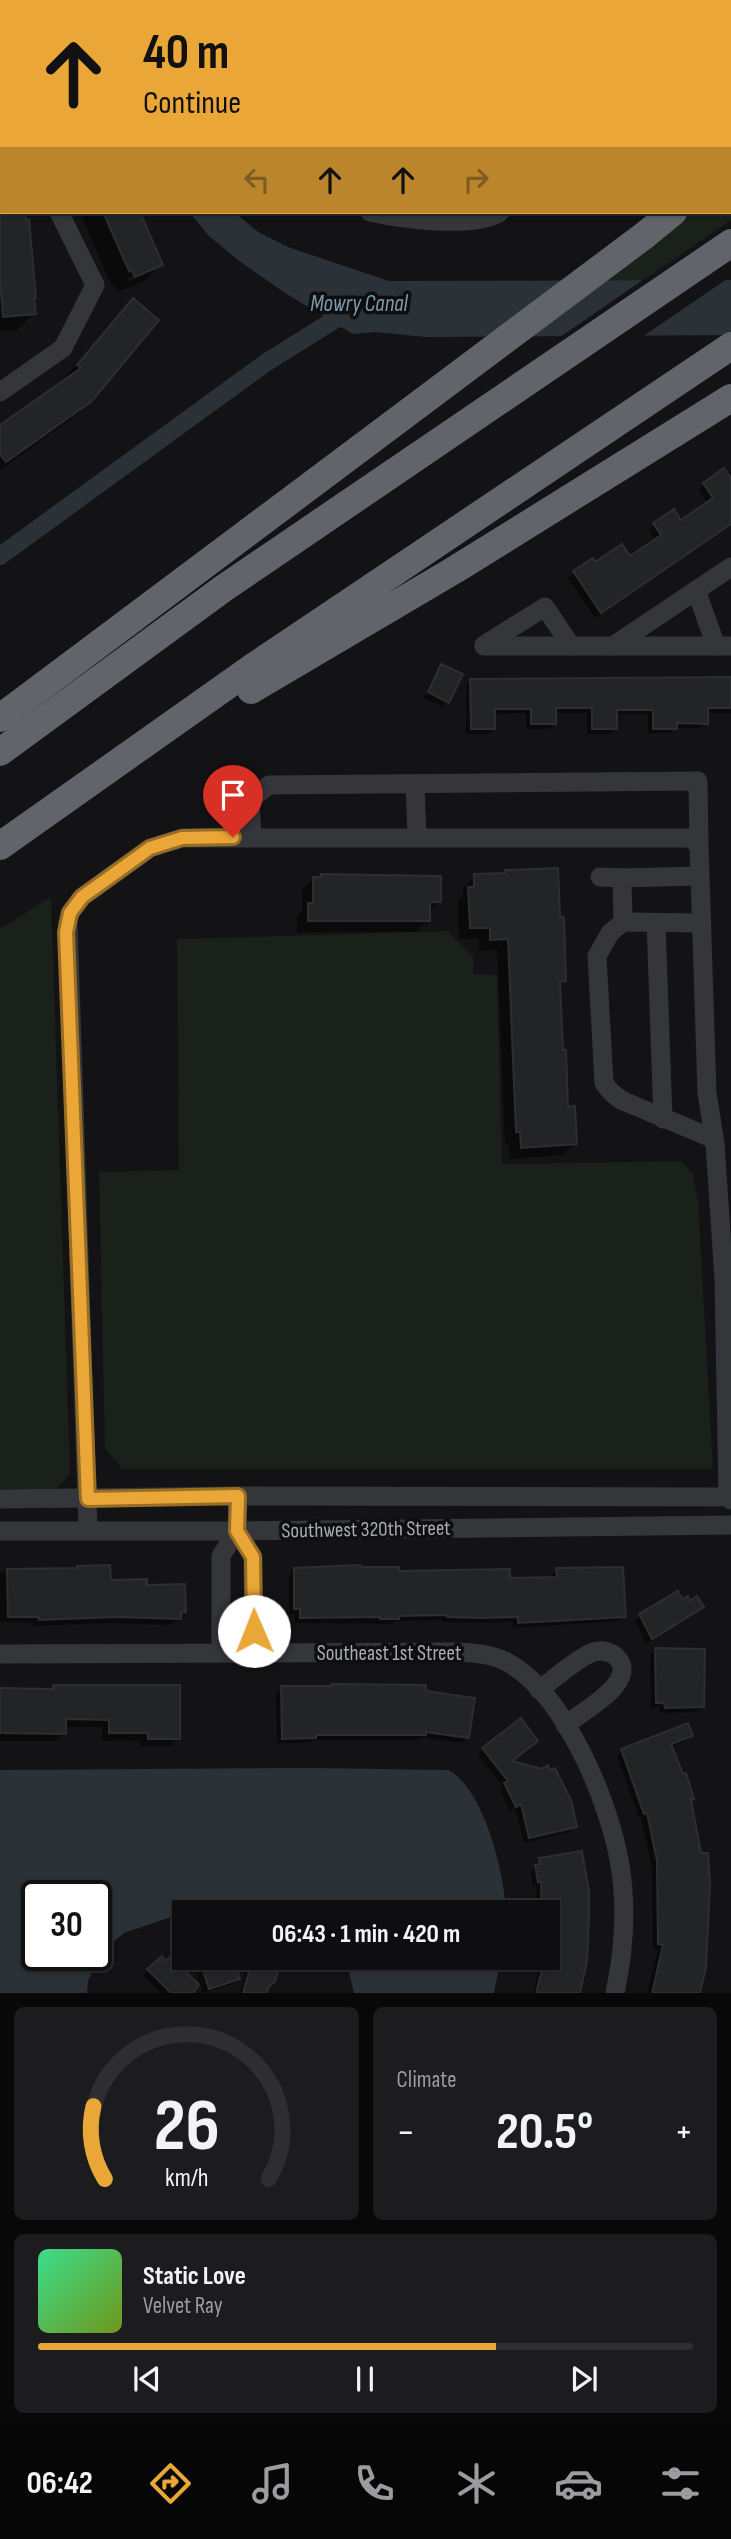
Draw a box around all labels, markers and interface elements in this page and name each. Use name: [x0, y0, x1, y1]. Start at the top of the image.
text: 40 m: [143, 24, 229, 83]
icon: ahead: [28, 28, 119, 119]
text: Continue: [143, 84, 241, 123]
icon: left: [238, 161, 276, 199]
icon: ahead: [311, 161, 349, 199]
icon: ahead: [384, 161, 422, 199]
icon: right: [457, 161, 495, 199]
water label: Mowry Canal: [310, 290, 409, 318]
pin: [203, 765, 263, 837]
icon: arrive: [214, 776, 252, 814]
street label: Southwest 320th Street: [281, 1516, 451, 1543]
position arrow: [217, 1594, 291, 1668]
street label: Southeast 1st Street: [317, 1641, 461, 1666]
speed limit sign: 30: [21, 1880, 112, 1971]
text: 06:43 · 1 min · 420 m: [272, 1919, 460, 1950]
text: Climate: [397, 2066, 456, 2094]
text: 26: [153, 2084, 219, 2172]
text: 20.5°: [496, 2101, 593, 2164]
text: −: [397, 2110, 415, 2155]
text: +: [674, 2110, 693, 2155]
text: km/h: [165, 2163, 208, 2194]
text: Static Love: [143, 2261, 246, 2292]
text: Velvet Ray: [143, 2292, 223, 2320]
icon: previous: [128, 2360, 166, 2398]
icon: pause: [346, 2360, 384, 2398]
icon: next: [565, 2360, 603, 2398]
icon: directions: [146, 2459, 195, 2508]
icon: music: [248, 2459, 297, 2508]
icon: phone: [350, 2459, 399, 2508]
icon: climate: [452, 2459, 501, 2508]
icon: car: [554, 2459, 603, 2508]
icon: filters: [656, 2459, 705, 2508]
text: 06:42: [26, 2464, 93, 2503]

